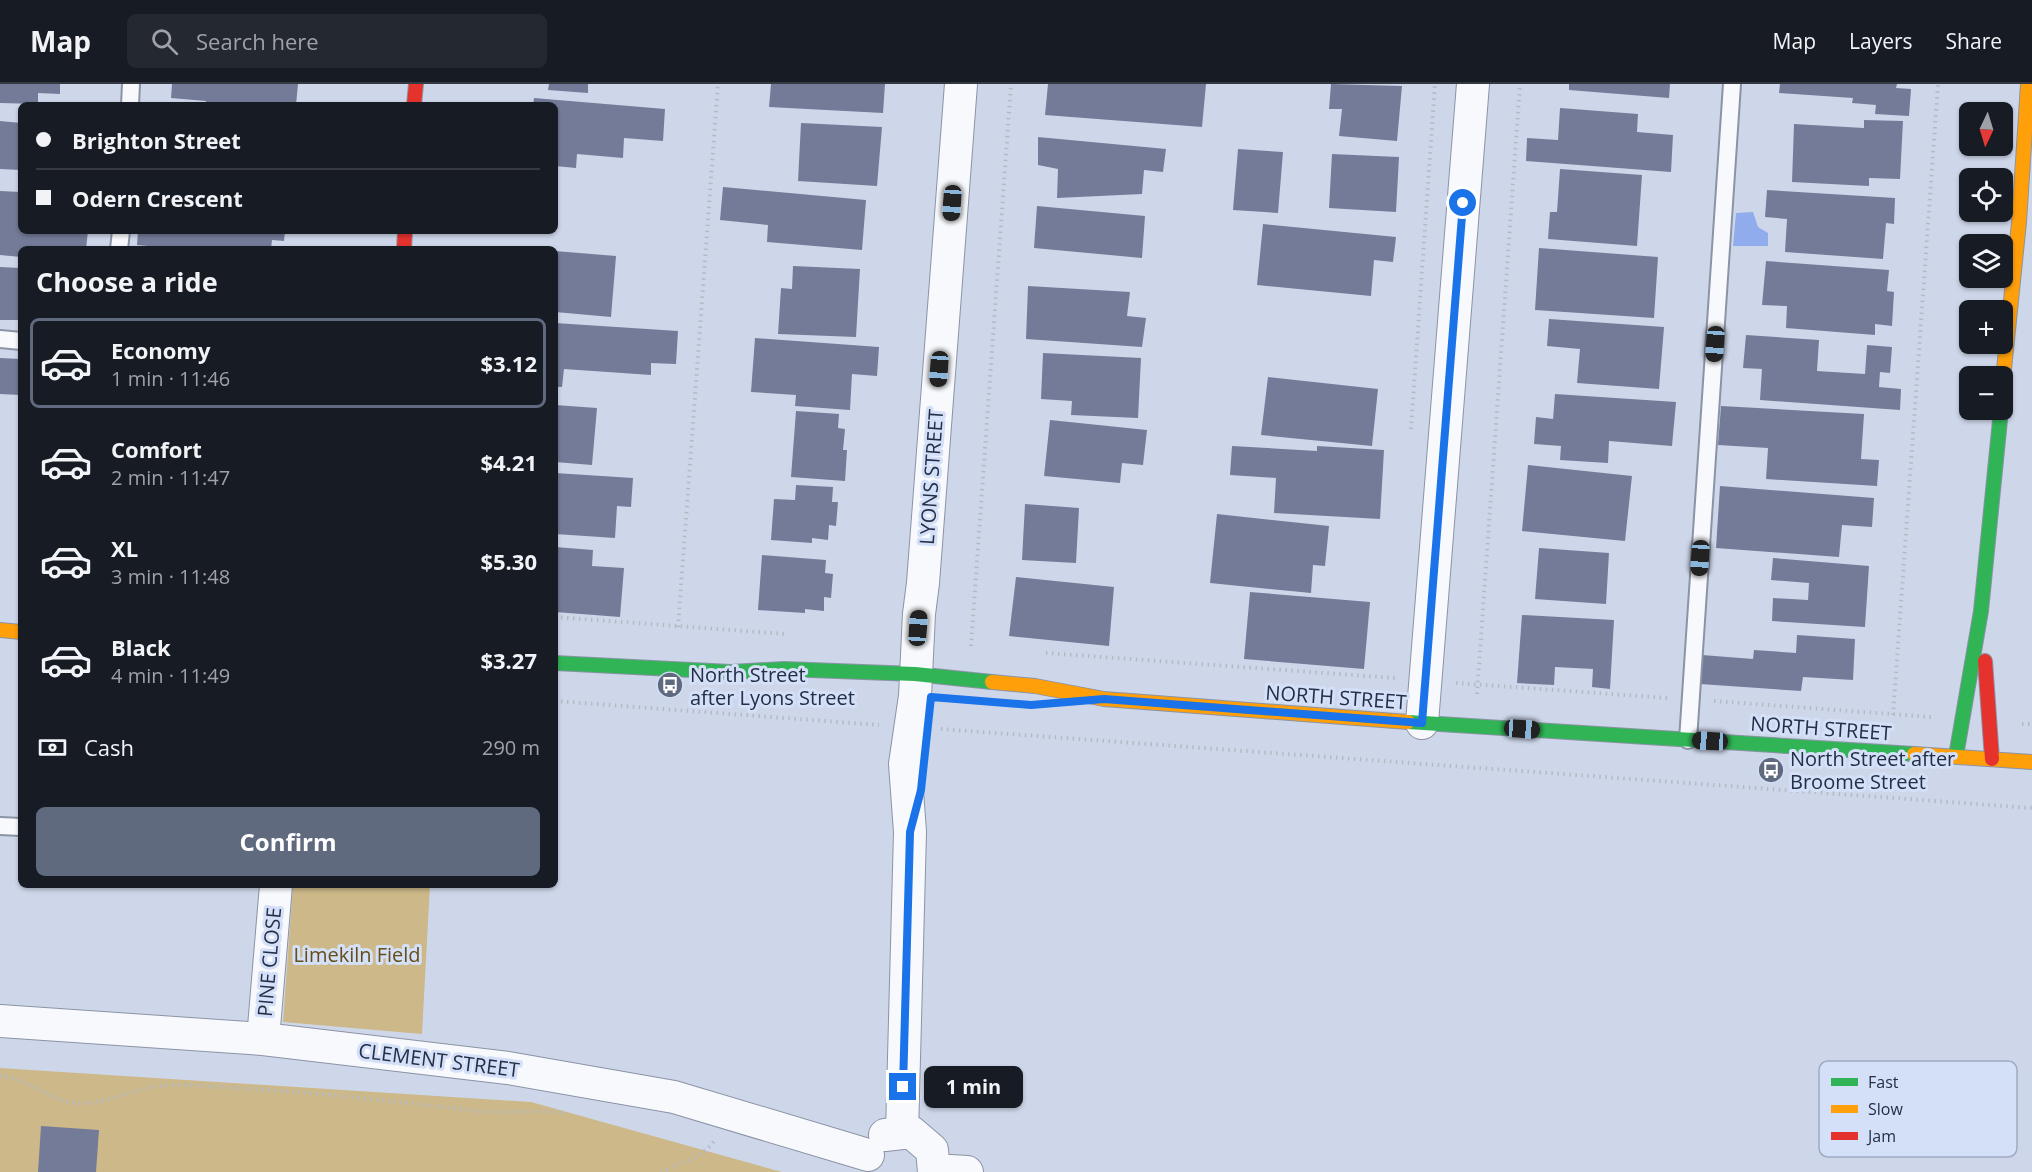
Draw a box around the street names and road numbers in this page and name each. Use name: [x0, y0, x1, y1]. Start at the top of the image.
street label: LYONS STREET: [913, 408, 949, 546]
street label: NORTH STREET: [1264, 679, 1408, 715]
street label: NORTH STREET: [1749, 710, 1893, 746]
street label: PINE CLOSE: [251, 906, 287, 1018]
street label: CLEMENT STREET: [357, 1037, 521, 1083]

